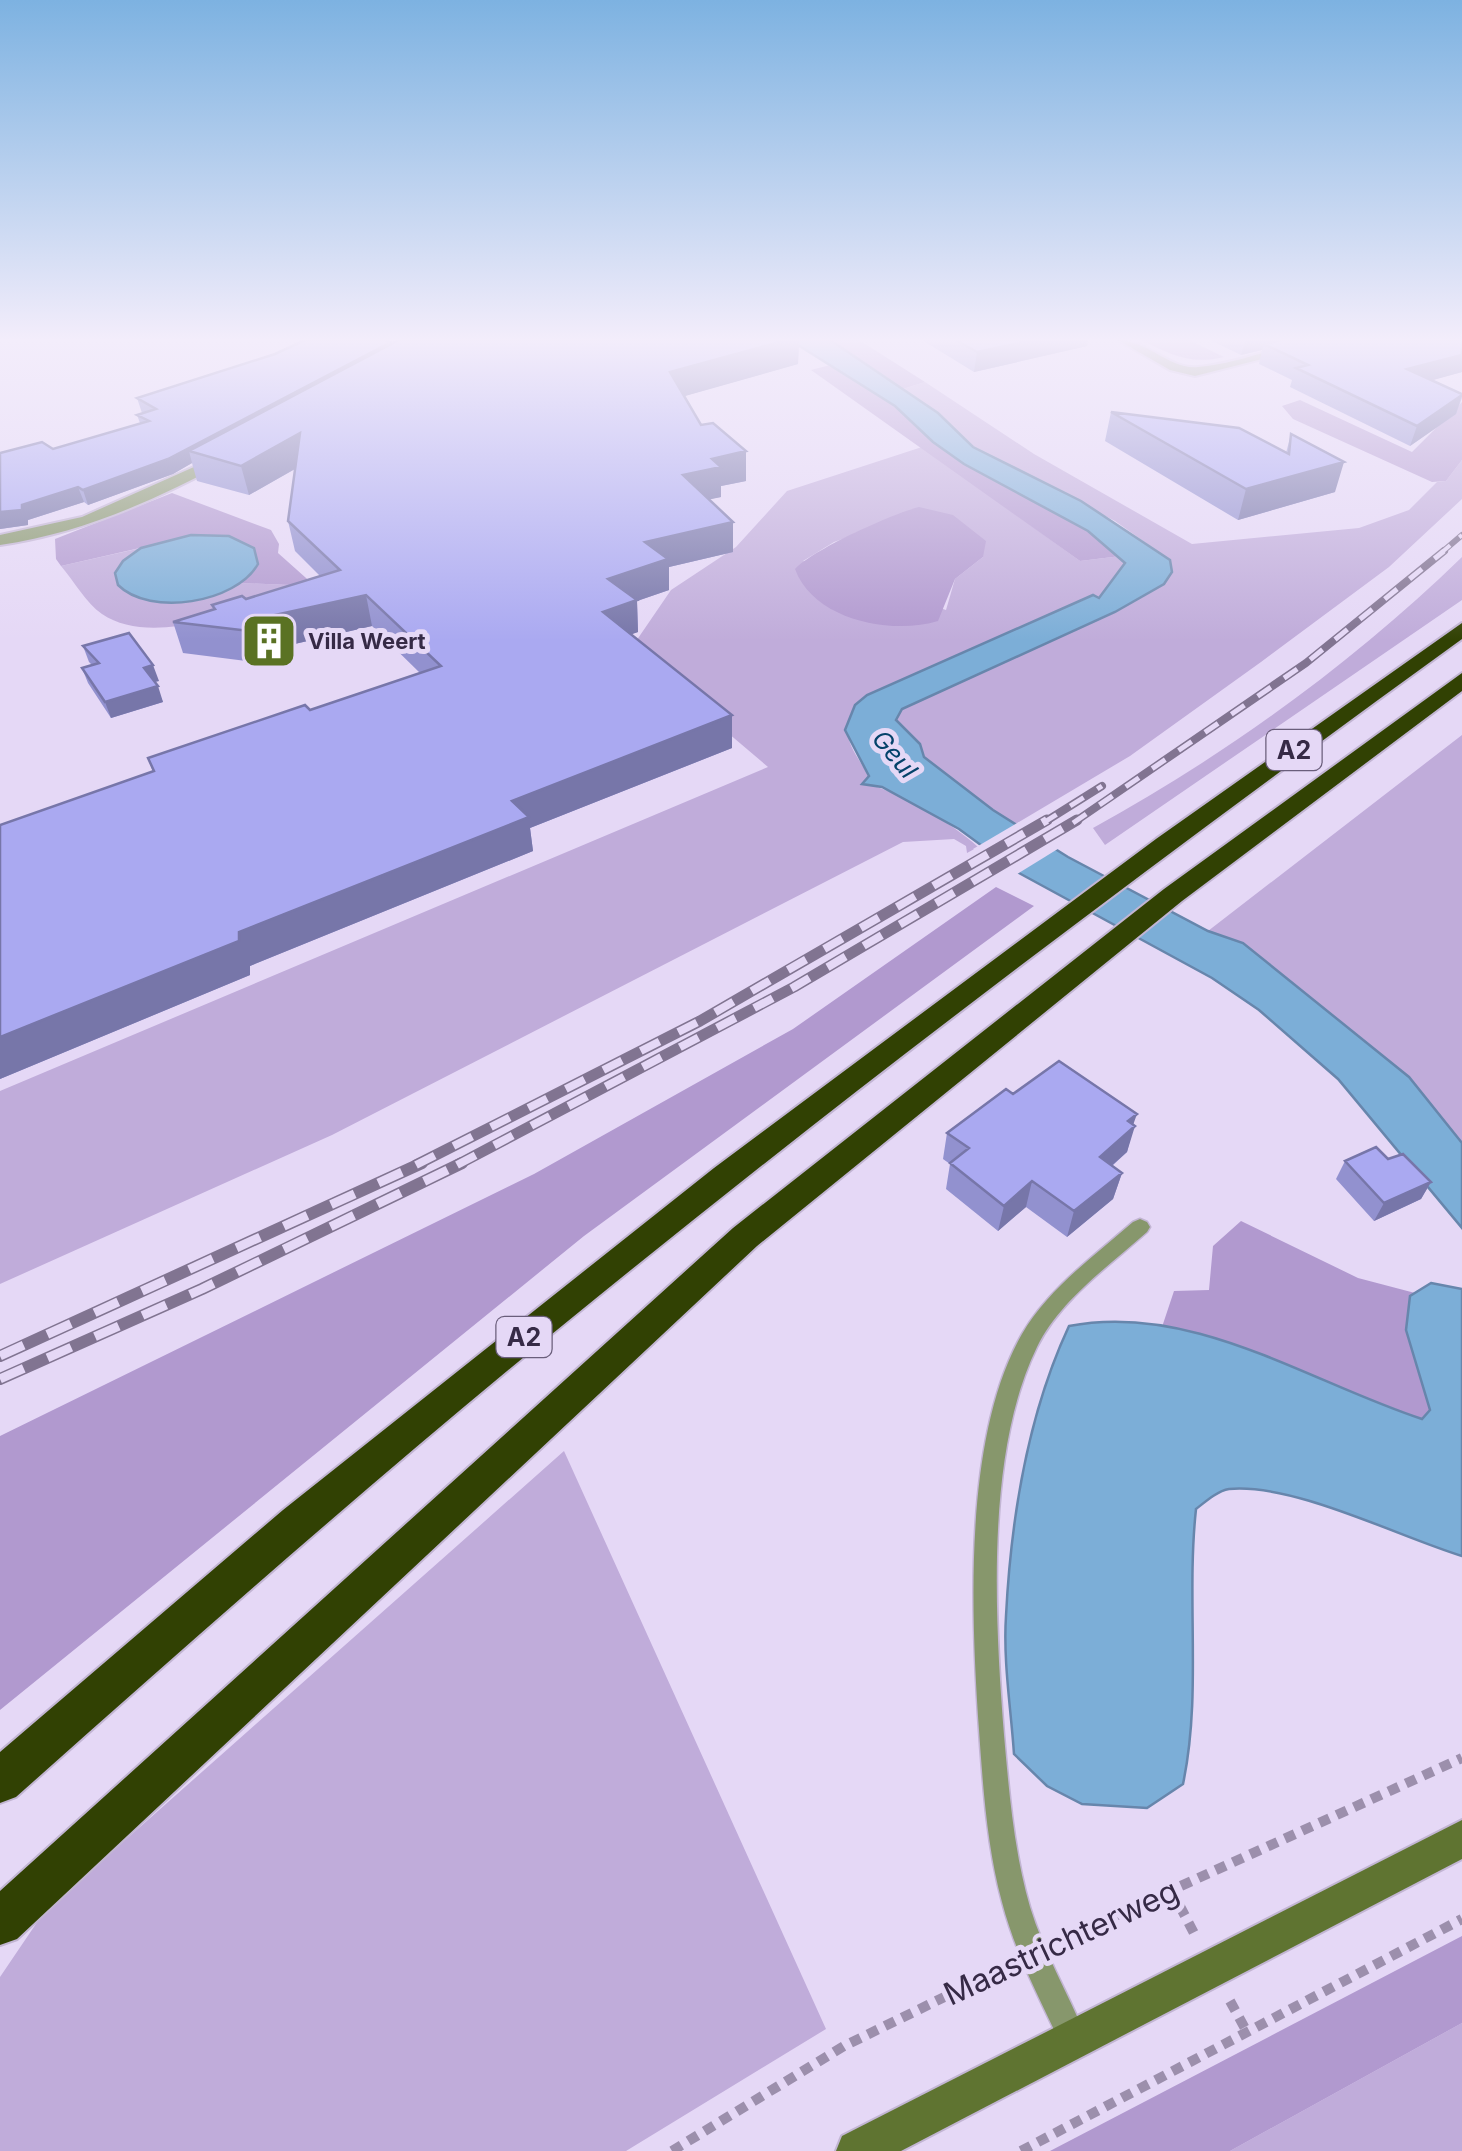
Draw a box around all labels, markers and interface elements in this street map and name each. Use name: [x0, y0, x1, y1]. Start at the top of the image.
building icon: Villa Weert: [239, 611, 299, 671]
place label: Villa Weert: [308, 628, 426, 654]
water label: Geul: [866, 724, 924, 784]
road number: A2: [1266, 730, 1322, 770]
road number: A2: [496, 1317, 552, 1357]
street label: Maastrichterweg: [937, 1871, 1185, 2013]

